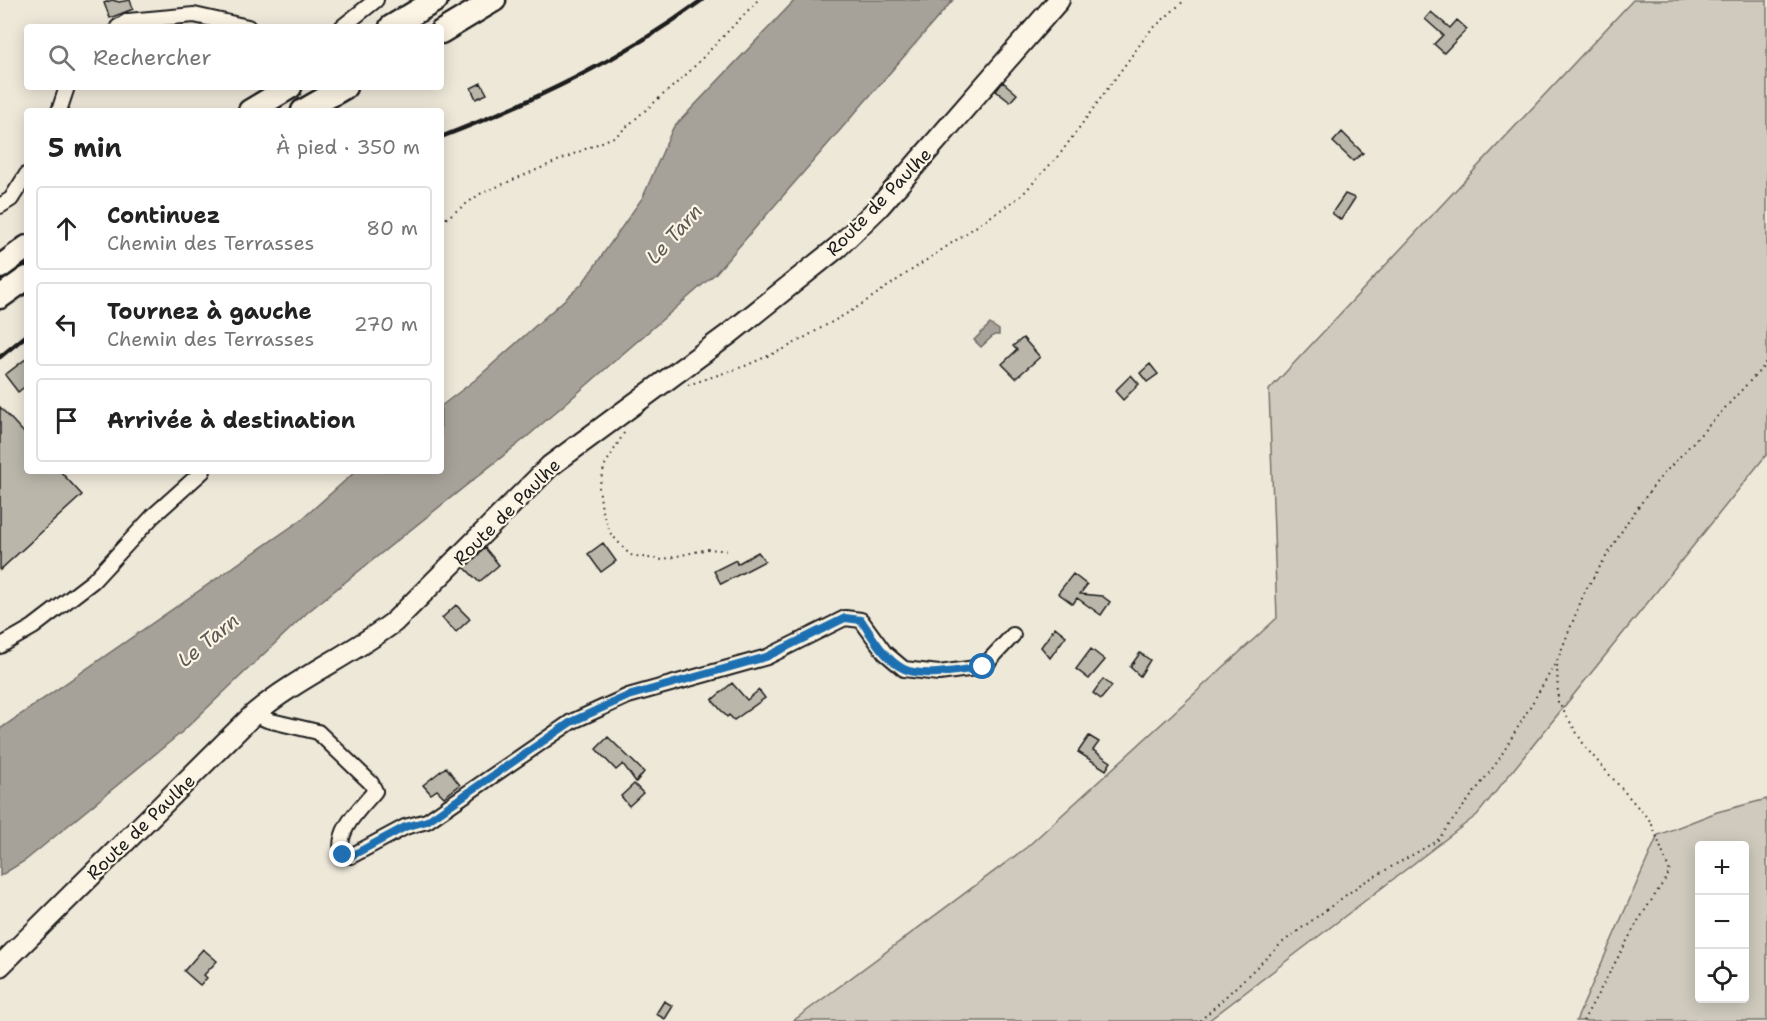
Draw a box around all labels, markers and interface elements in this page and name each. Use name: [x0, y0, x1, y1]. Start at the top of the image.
search box: [24, 24, 444, 90]
icon: search: [45, 41, 78, 74]
text: Rechercher: [93, 43, 212, 72]
text: 5 min: [48, 130, 122, 165]
text: À pied · 350 m: [276, 134, 420, 160]
street label: Route de Paulhe: [821, 143, 937, 261]
water label: Le Tarn: [640, 199, 708, 269]
text: Continuez: [107, 201, 220, 230]
icon: ahead: [50, 212, 83, 245]
text: 80 m: [366, 215, 418, 241]
text: Chemin des Terrasses: [107, 230, 314, 256]
text: Tournez à gauche: [107, 297, 312, 326]
icon: left: [50, 308, 83, 341]
text: 270 m: [354, 311, 418, 337]
text: Chemin des Terrasses: [107, 326, 314, 352]
icon: arrive: [50, 404, 83, 437]
text: Arrivée à destination: [107, 406, 355, 435]
street label: Route de Paulhe: [448, 453, 566, 571]
water label: Le Tarn: [172, 607, 244, 673]
route start: [969, 653, 995, 679]
street label: Route de Paulhe: [82, 769, 200, 885]
route end: [329, 841, 355, 867]
map controls: [1695, 841, 1749, 1003]
button: +: [1695, 841, 1749, 895]
button: −: [1695, 895, 1749, 949]
button: locate: [1695, 949, 1749, 1003]

